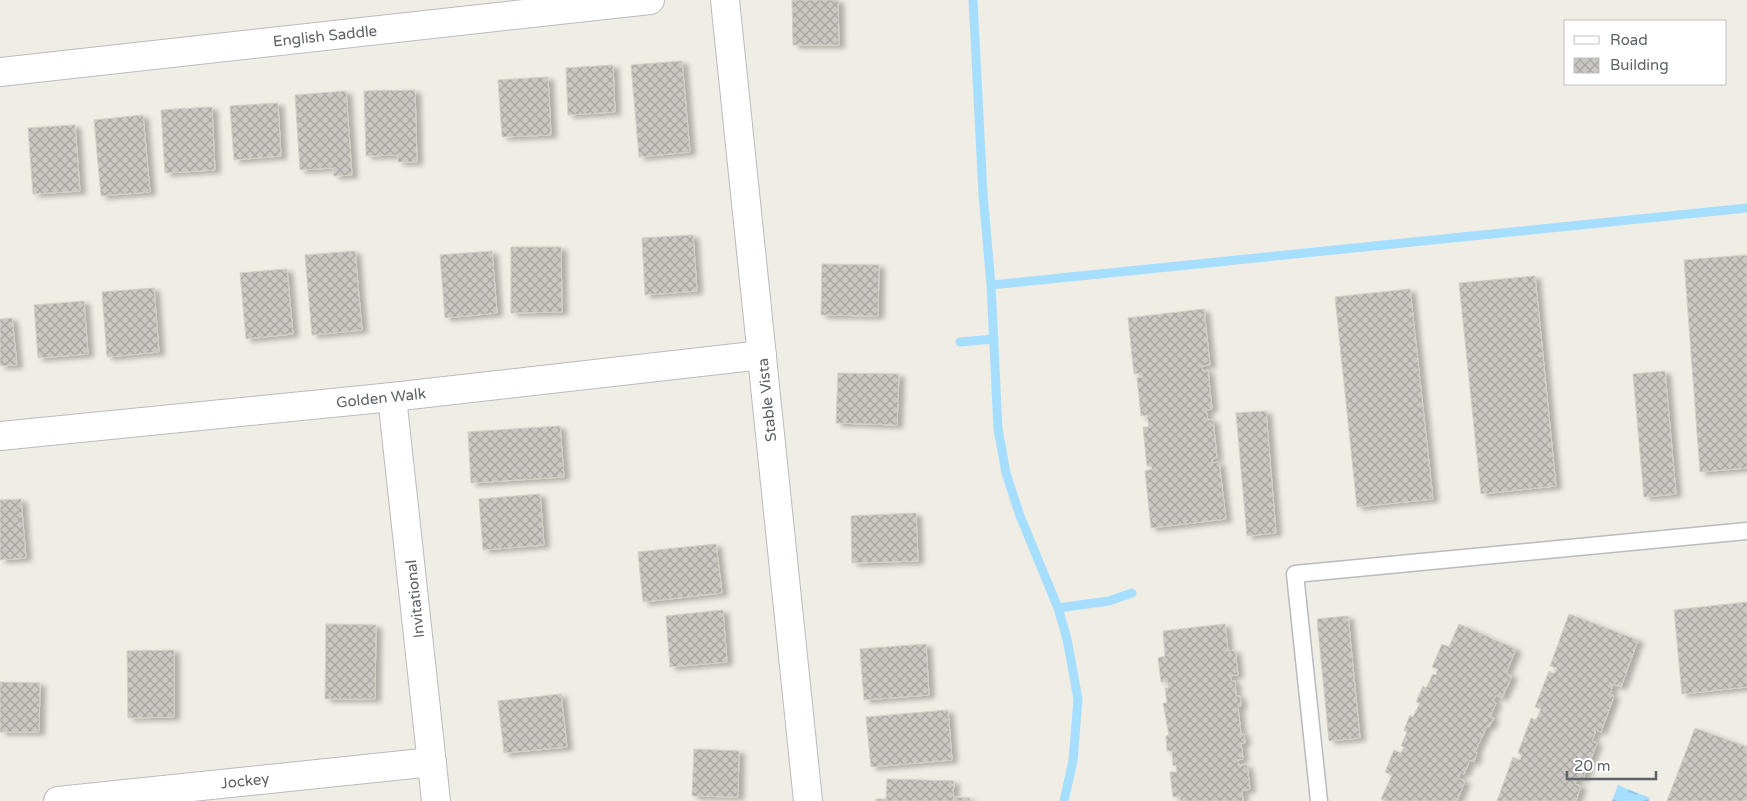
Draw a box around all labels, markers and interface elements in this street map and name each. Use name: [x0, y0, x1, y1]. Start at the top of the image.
legend: [1564, 20, 1727, 85]
street label: English Saddle: [272, 22, 378, 50]
text: Road: [1610, 31, 1648, 49]
text: Building: [1610, 56, 1669, 74]
street label: Stable Vista: [754, 357, 780, 443]
street label: Golden Walk: [335, 384, 427, 412]
street label: Invitational: [402, 559, 428, 639]
scale bar: [1567, 748, 1656, 780]
text: 20 m: [1574, 757, 1611, 775]
street label: Jockey: [220, 770, 270, 792]

